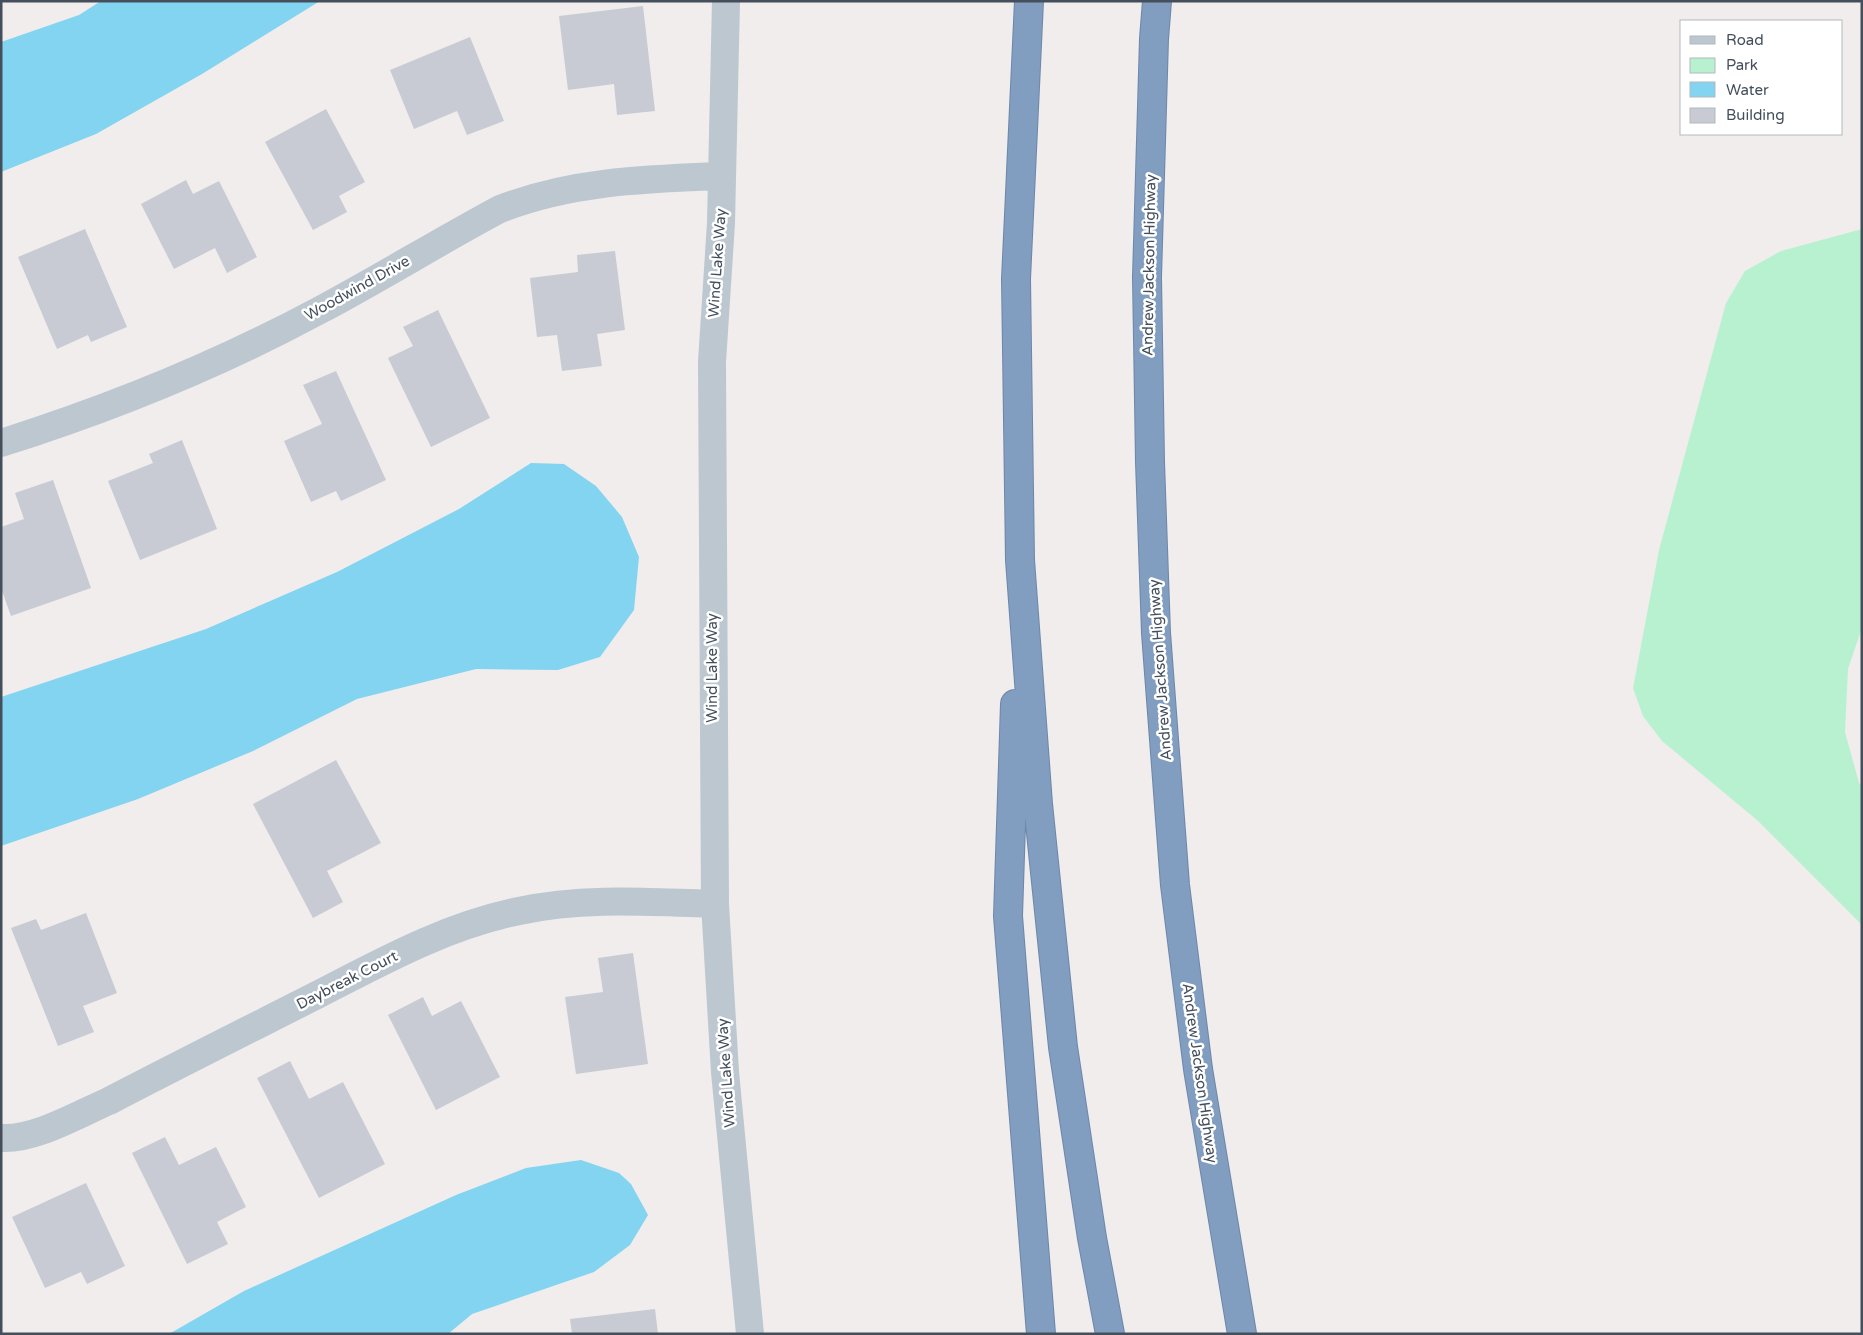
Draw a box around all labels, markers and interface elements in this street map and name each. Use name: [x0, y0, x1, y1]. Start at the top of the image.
legend: [1680, 20, 1843, 135]
text: Road: [1726, 31, 1764, 49]
text: Park: [1726, 56, 1758, 74]
text: Water: [1726, 81, 1769, 99]
text: Building: [1726, 106, 1785, 124]
street label: Andrew Jackson Highway: [1138, 174, 1160, 356]
street label: Wind Lake Way: [704, 208, 730, 318]
street label: Woodwind Drive: [301, 252, 413, 324]
street label: Andrew Jackson Highway: [1145, 579, 1175, 761]
street label: Wind Lake Way: [703, 613, 721, 723]
street label: Daybreak Court: [293, 947, 401, 1013]
street label: Andrew Jackson Highway: [1178, 982, 1222, 1164]
street label: Wind Lake Way: [713, 1018, 739, 1128]

